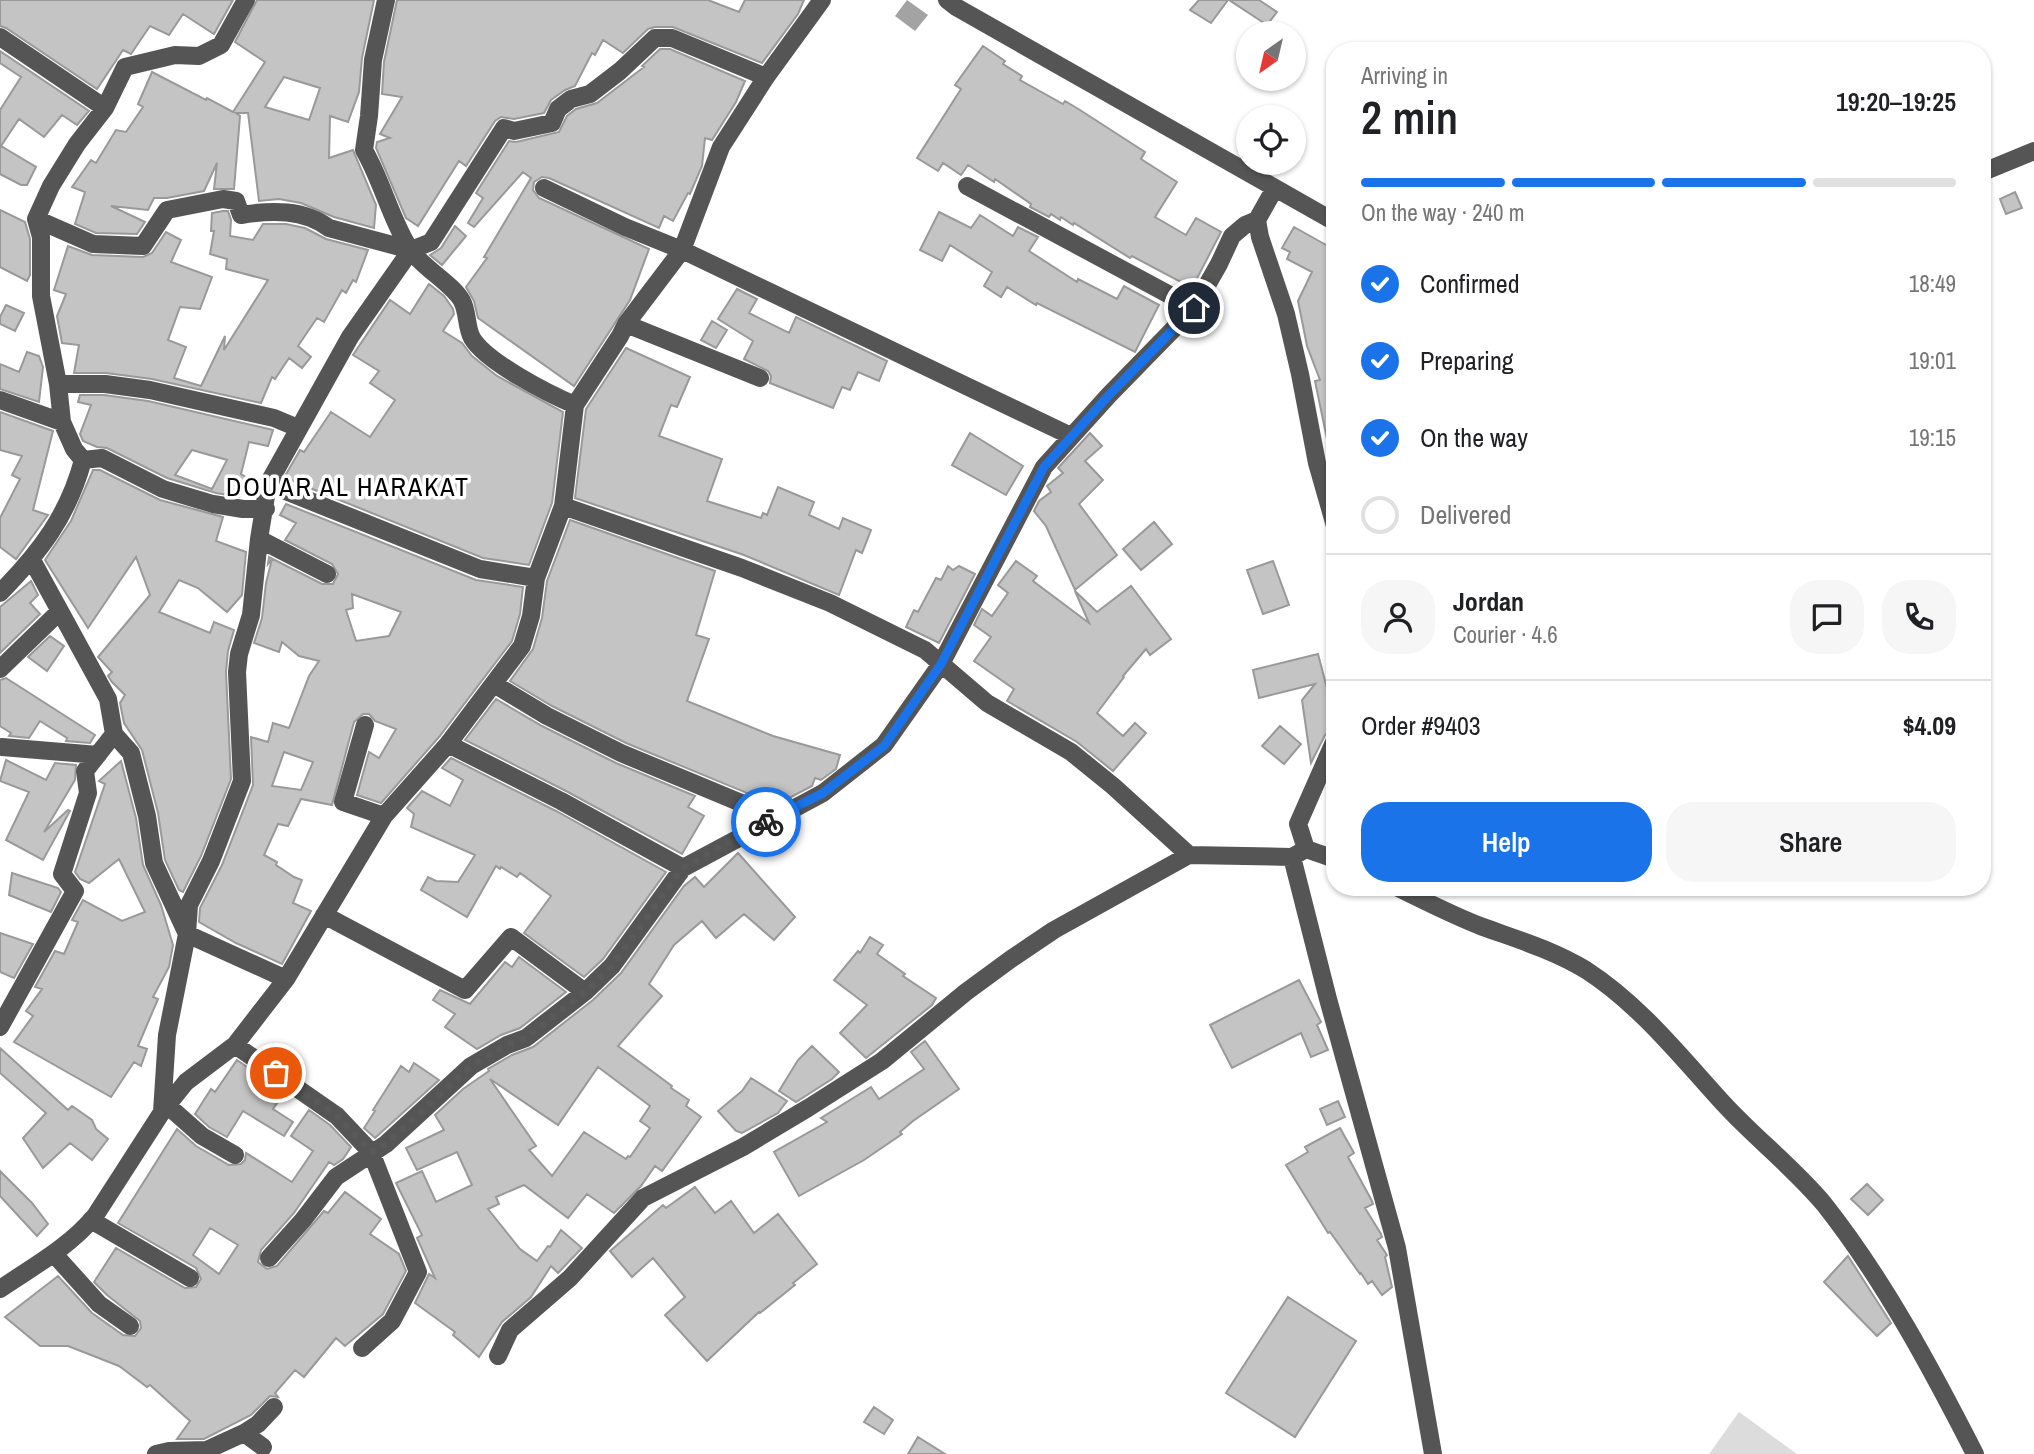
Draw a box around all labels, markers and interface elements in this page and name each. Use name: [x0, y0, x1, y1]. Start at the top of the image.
north arrow: [1236, 21, 1306, 91]
map controls: [1236, 21, 1306, 175]
text: Arriving in: [1361, 60, 1448, 91]
text: 19:20–19:25: [1836, 84, 1956, 119]
text: 2 min: [1361, 86, 1458, 148]
button: locate: [1236, 105, 1306, 175]
text: On the way · 240 m: [1361, 197, 1525, 228]
icon: check: [1361, 265, 1399, 303]
text: Confirmed: [1420, 266, 1520, 301]
text: 18:49: [1909, 268, 1956, 299]
pin: [1164, 278, 1224, 338]
icon: home: [1175, 289, 1213, 327]
icon: check: [1361, 342, 1399, 380]
text: Preparing: [1420, 343, 1514, 378]
text: 19:01: [1909, 345, 1956, 376]
icon: check: [1361, 419, 1399, 457]
text: On the way: [1420, 420, 1528, 455]
text: 19:15: [1909, 422, 1956, 453]
district label: DOUAR AL HARAKAT: [226, 469, 470, 504]
text: Delivered: [1420, 497, 1511, 532]
button: person: [1361, 580, 1435, 654]
button: chat: [1790, 580, 1864, 654]
button: phone: [1882, 580, 1956, 654]
text: Jordan: [1453, 584, 1524, 619]
text: Courier · 4.6: [1453, 619, 1558, 650]
text: Order #9403: [1361, 708, 1481, 743]
text: $4.09: [1903, 708, 1956, 743]
courier: [731, 787, 801, 857]
button: Help: [1361, 802, 1652, 882]
button: Share: [1666, 802, 1956, 882]
icon: bike: [747, 803, 785, 841]
pin: [246, 1043, 306, 1103]
icon: bag: [257, 1054, 295, 1092]

